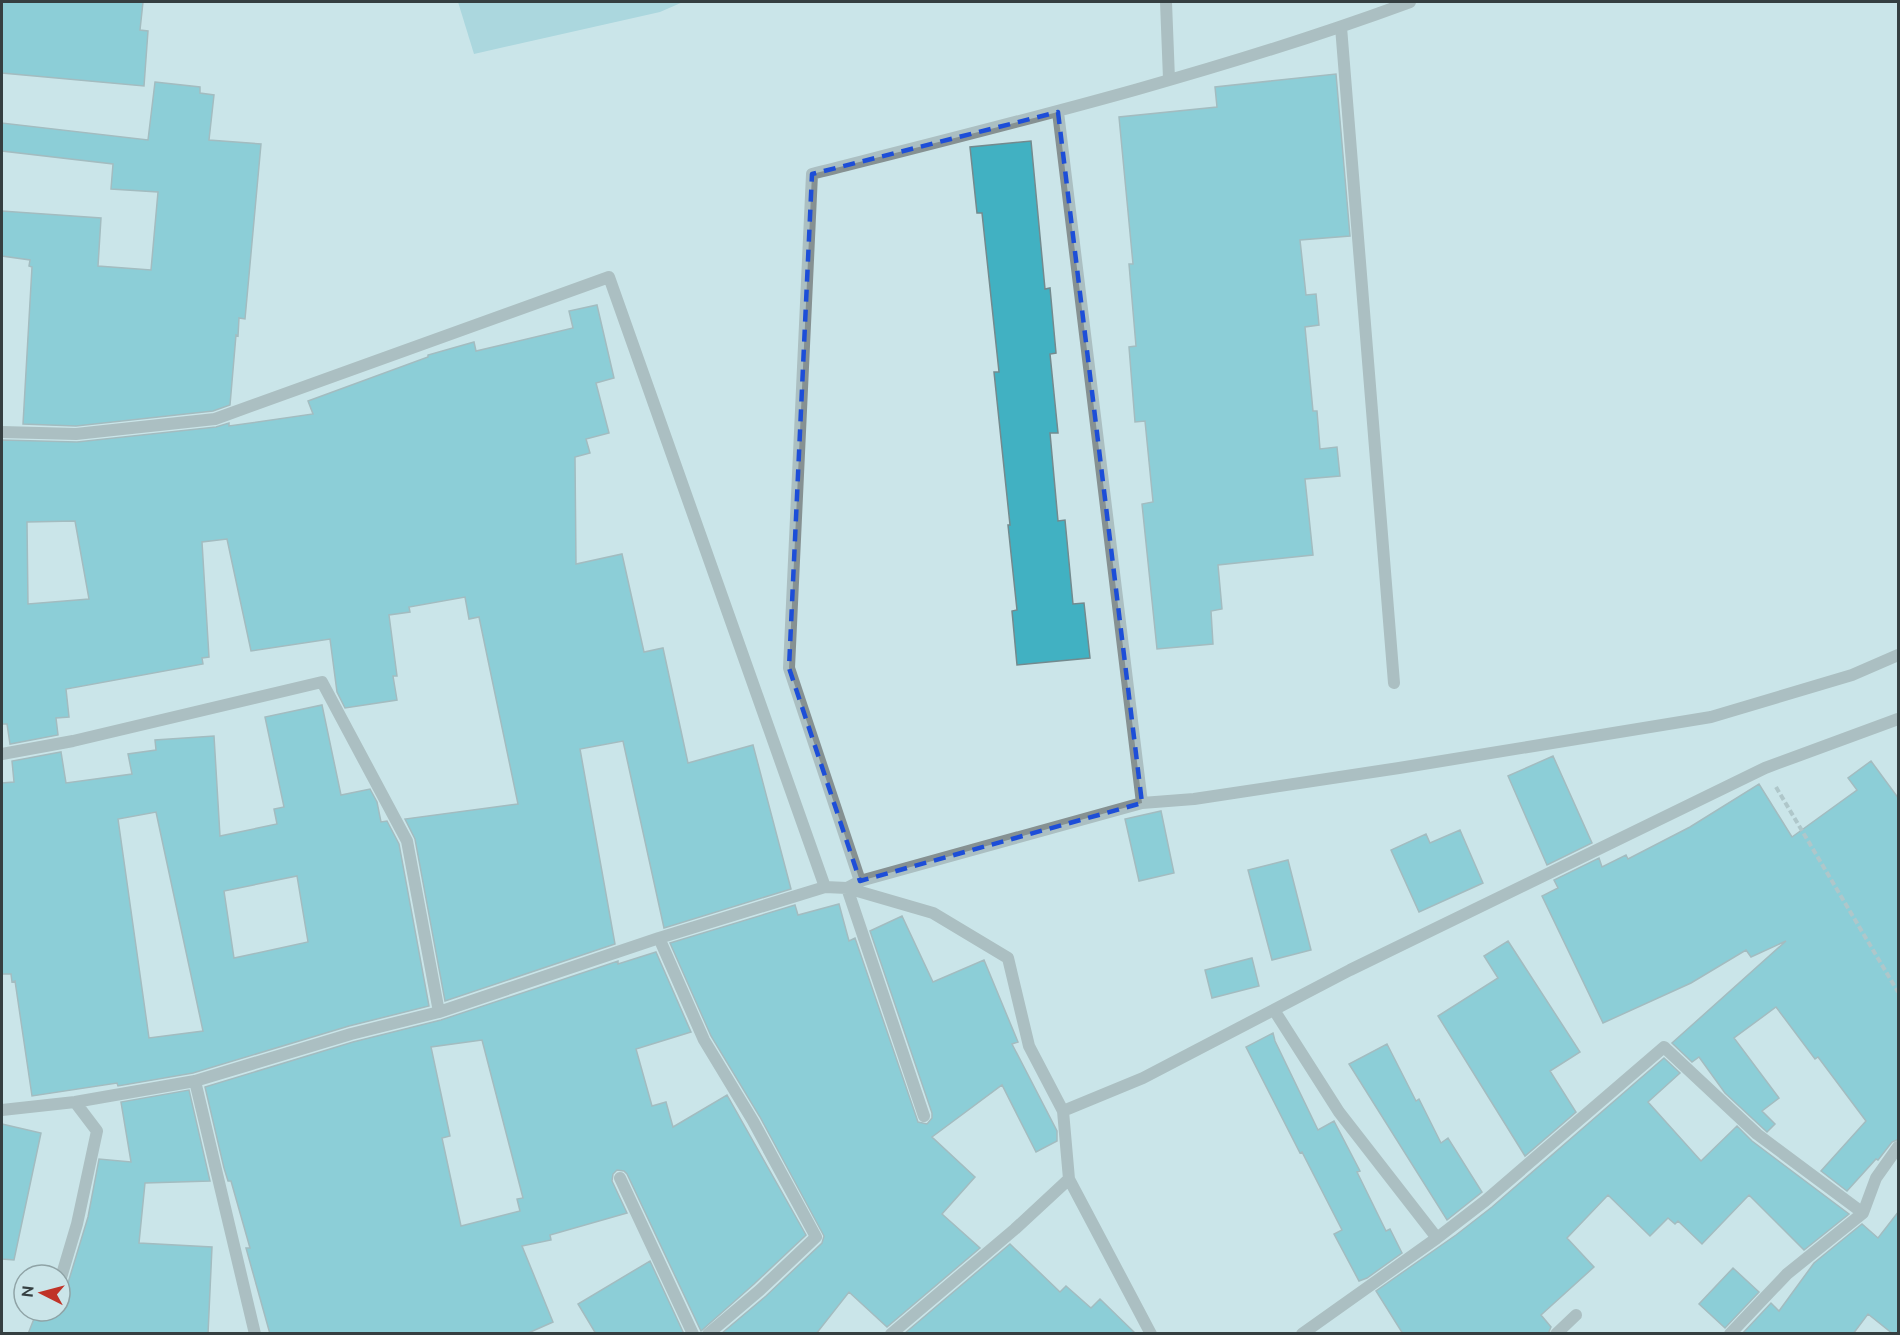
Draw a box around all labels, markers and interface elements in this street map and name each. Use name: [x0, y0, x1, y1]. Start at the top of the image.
north arrow: [12, 1263, 72, 1323]
text: N: [18, 1285, 37, 1298]

